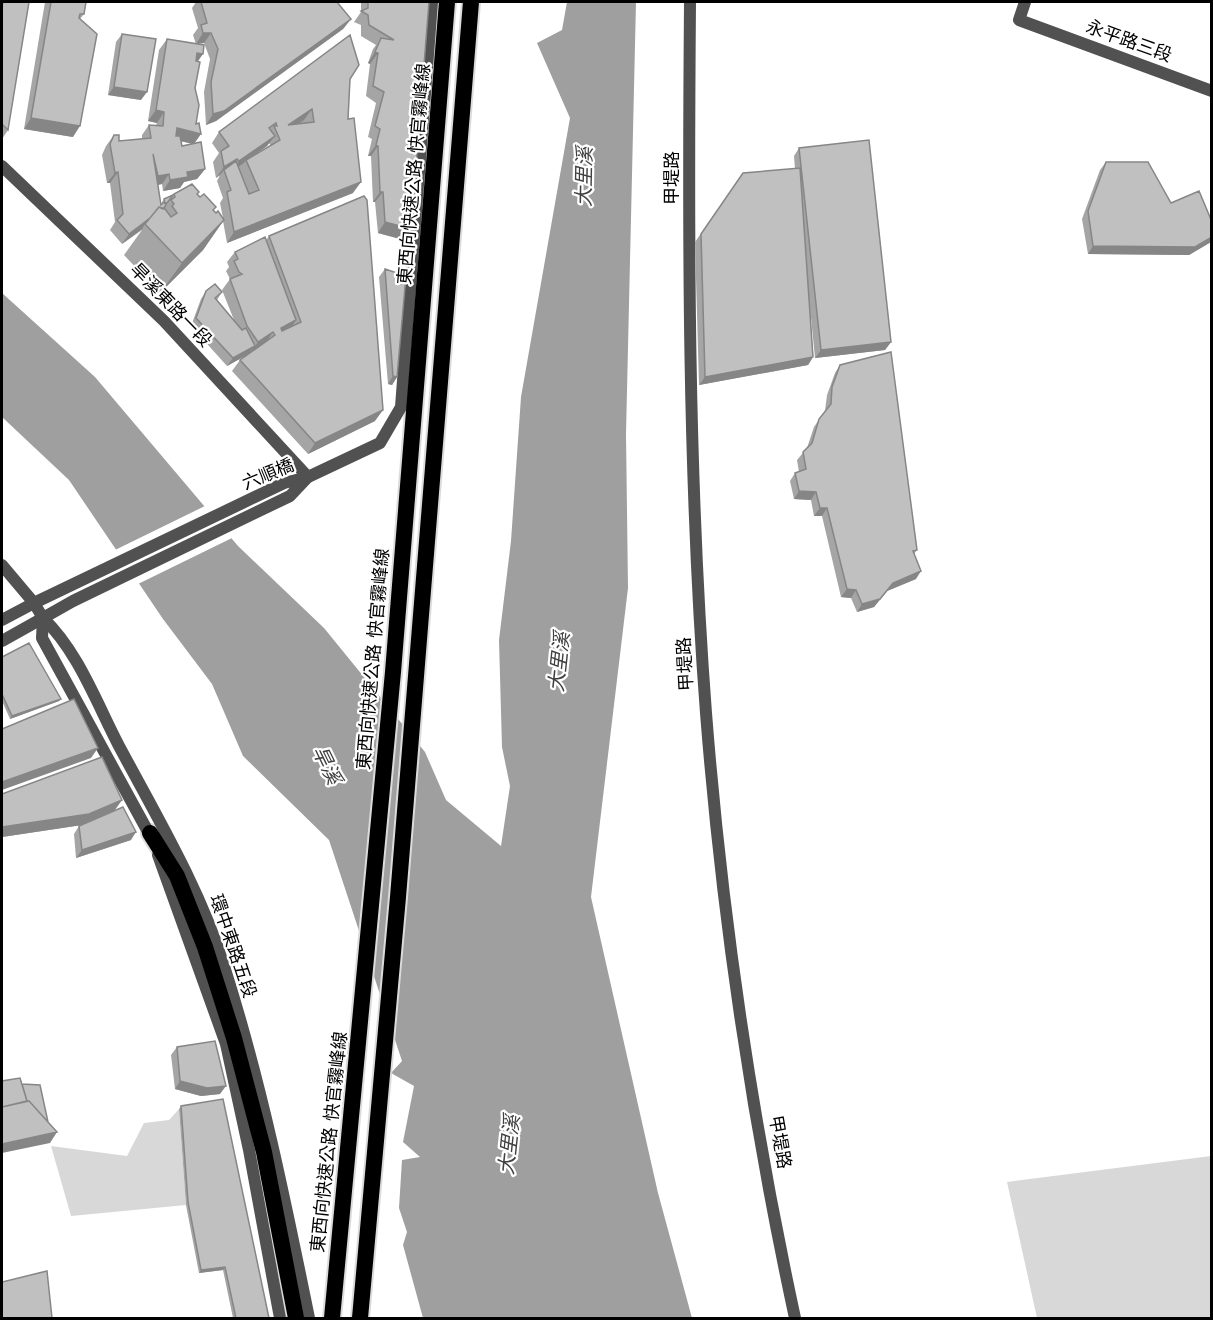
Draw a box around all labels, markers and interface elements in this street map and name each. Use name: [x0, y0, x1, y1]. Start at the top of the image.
street label: 永平路三段: [1083, 15, 1175, 66]
street label: 東西向快速公路 快官霧峰線: [393, 62, 434, 286]
water label: 大里溪: [571, 144, 597, 207]
street label: 甲堤路: [661, 151, 682, 205]
street label: 旱溪東路一段: [126, 259, 216, 351]
street label: 六順橋: [239, 454, 297, 493]
street label: 東西向快速公路 快官霧峰線: [352, 547, 393, 771]
water label: 大里溪: [544, 628, 574, 693]
street label: 甲堤路: [673, 637, 696, 692]
water label: 旱溪: [307, 742, 348, 791]
street label: 環中東路五段: [206, 891, 261, 1000]
street label: 東西向快速公路 快官霧峰線: [306, 1030, 351, 1254]
water label: 大里溪: [494, 1111, 524, 1176]
street label: 甲堤路: [765, 1114, 796, 1170]

